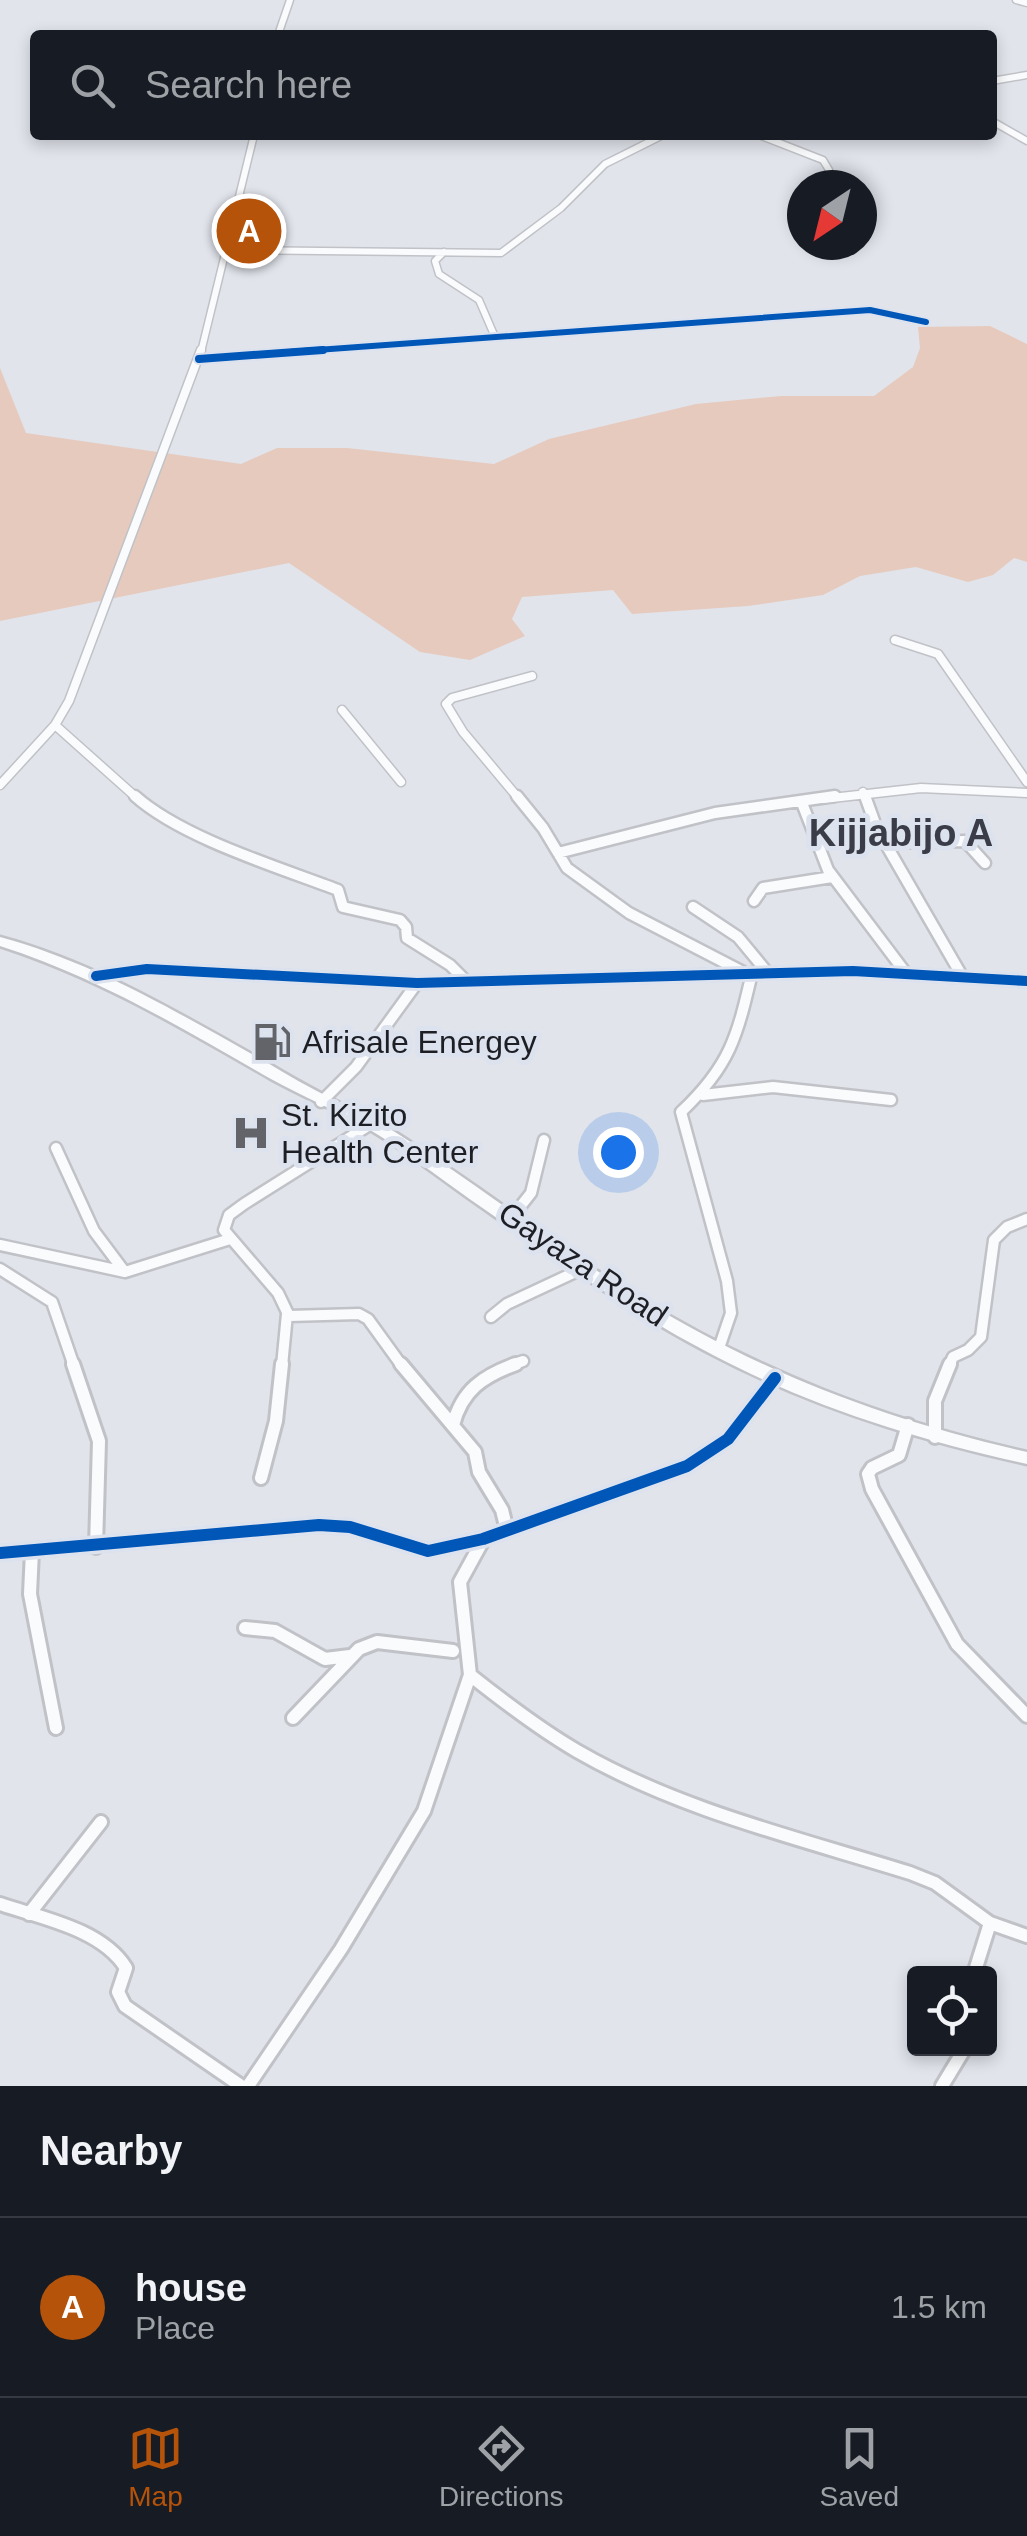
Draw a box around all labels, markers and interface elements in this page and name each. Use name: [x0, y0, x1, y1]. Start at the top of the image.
search box: [30, 30, 997, 140]
icon: search: [65, 58, 120, 113]
text: Search here: [145, 64, 352, 106]
north arrow: [787, 170, 877, 260]
pin: A: [216, 194, 282, 268]
district label: Kijjabijo A: [809, 812, 993, 854]
fuel station icon: Afrisale Energey: [251, 1021, 293, 1063]
place label: Afrisale Energey: [302, 1024, 537, 1060]
place label: St. Kizito Health Center: [281, 1097, 479, 1170]
hospital icon: St. Kizito Health Center: [230, 1112, 272, 1154]
your location: [593, 1127, 644, 1178]
street label: Gayaza Road: [492, 1194, 674, 1334]
map controls: [907, 1966, 997, 2056]
button: locate: [907, 1966, 997, 2056]
text: Nearby: [40, 2127, 182, 2174]
text: house: [135, 2267, 247, 2309]
text: A: [61, 2289, 84, 2325]
text: 1.5 km: [891, 2289, 987, 2325]
text: Place: [135, 2310, 215, 2346]
tab: Map: [128, 2421, 183, 2513]
tab: Directions: [439, 2421, 564, 2513]
tab: Saved: [820, 2421, 899, 2513]

